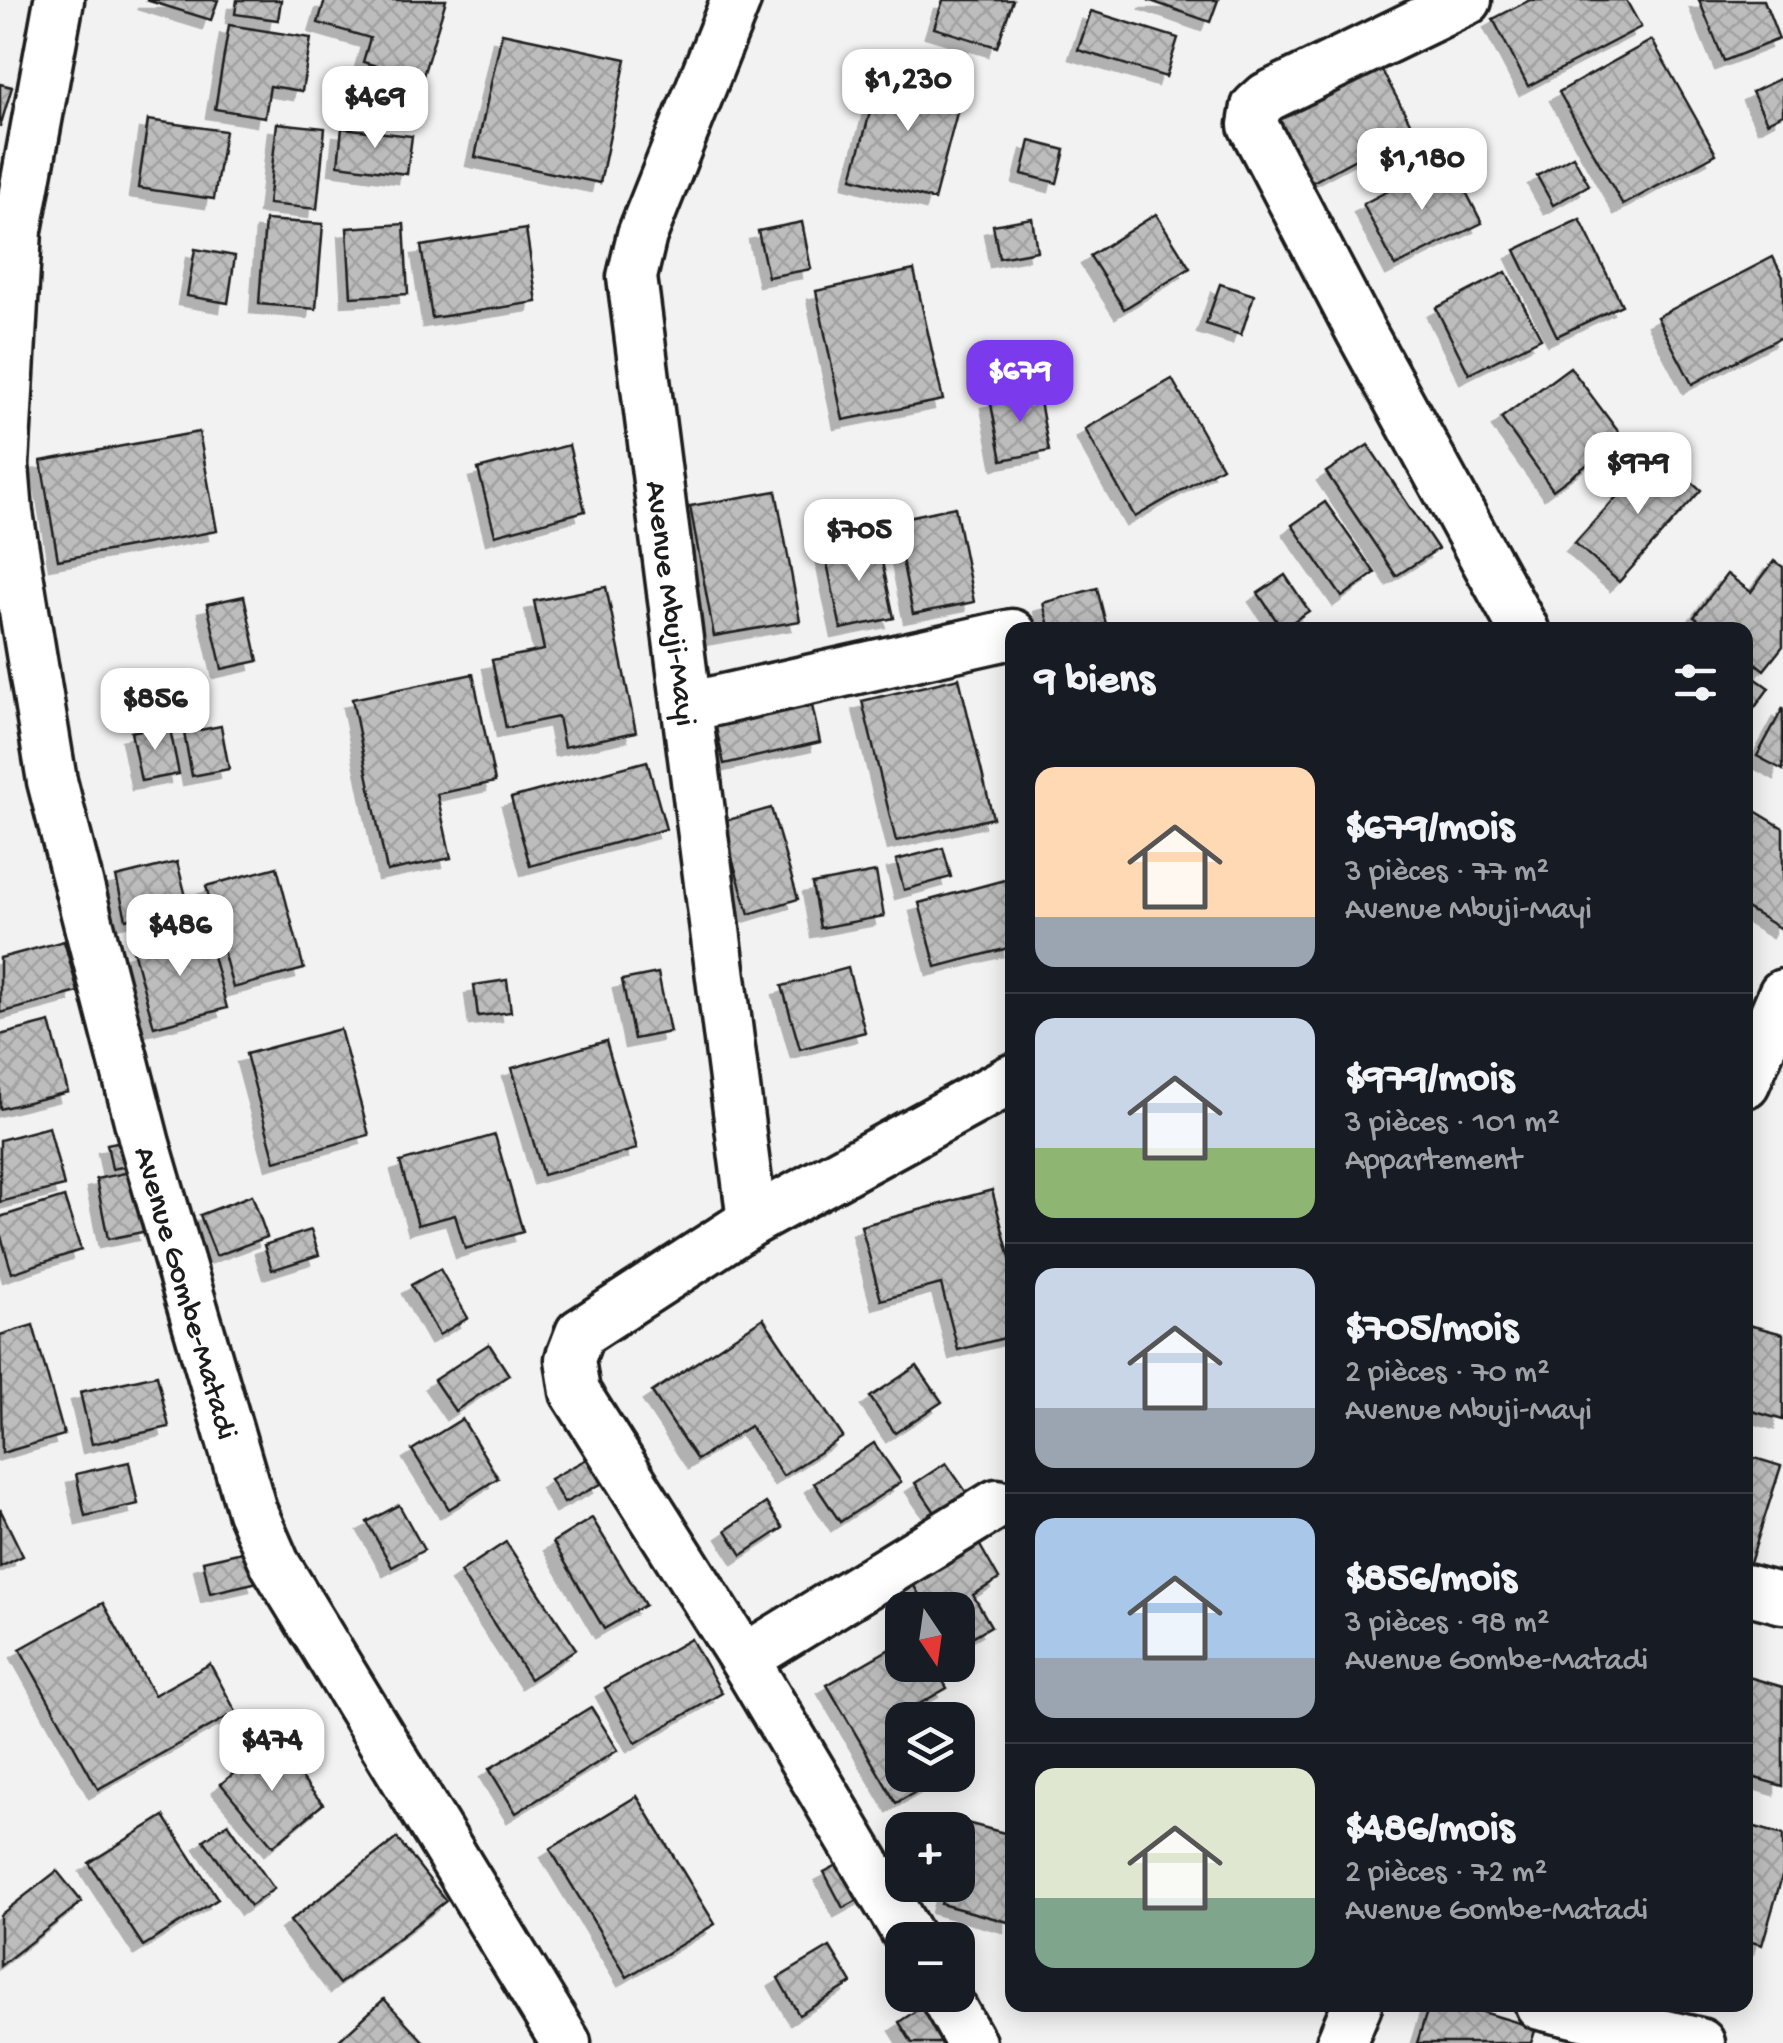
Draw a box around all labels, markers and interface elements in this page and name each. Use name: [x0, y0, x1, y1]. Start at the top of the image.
pin: $1,230: [827, 49, 989, 134]
text: $1,230: [864, 62, 952, 100]
pin: $469: [316, 66, 434, 151]
text: $469: [344, 79, 406, 117]
pin: $1,180: [1341, 128, 1503, 213]
text: $1,180: [1379, 141, 1465, 179]
pin: $679: [961, 340, 1079, 425]
text: $679: [988, 353, 1052, 391]
pin: $979: [1579, 432, 1697, 517]
text: $979: [1606, 445, 1670, 483]
street label: Avenue Mbuji-Mayi: [634, 479, 703, 729]
pin: $705: [800, 499, 918, 584]
text: $705: [826, 512, 892, 550]
icon: filters: [1668, 655, 1723, 710]
text: 9 biens: [1035, 658, 1154, 707]
pin: $856: [96, 668, 214, 753]
text: $856: [123, 681, 187, 719]
text: $679/mois: [1345, 805, 1514, 854]
icon: home: [1115, 807, 1235, 927]
text: 3 pièces · 77 m²: [1345, 854, 1549, 892]
text: Avenue Mbuji-Mayi: [1345, 892, 1592, 930]
pin: $486: [121, 894, 239, 979]
text: $486: [148, 907, 212, 945]
text: $979/mois: [1345, 1056, 1514, 1105]
icon: home: [1115, 1058, 1235, 1178]
text: 3 pièces · 101 m²: [1345, 1105, 1560, 1143]
street label: Avenue Gombe-Matadi: [123, 1143, 244, 1444]
text: Appartement: [1345, 1143, 1522, 1181]
text: $705/mois: [1345, 1306, 1518, 1355]
icon: home: [1115, 1308, 1235, 1428]
text: 2 pièces · 70 m²: [1345, 1355, 1550, 1393]
text: Avenue Mbuji-Mayi: [1345, 1393, 1592, 1431]
text: $856/mois: [1345, 1556, 1517, 1605]
icon: home: [1115, 1558, 1235, 1678]
north arrow: [885, 1592, 975, 1682]
map controls: [885, 1592, 975, 2012]
text: 3 pièces · 98 m²: [1345, 1605, 1549, 1643]
text: Avenue Gombe-Matadi: [1345, 1643, 1648, 1681]
button: layers: [885, 1702, 975, 1792]
pin: $474: [213, 1709, 331, 1794]
text: $474: [241, 1722, 303, 1760]
text: $486/mois: [1345, 1806, 1514, 1855]
icon: home: [1115, 1808, 1235, 1928]
button: +: [885, 1812, 975, 1902]
text: 2 pièces · 72 m²: [1345, 1855, 1547, 1893]
text: Avenue Gombe-Matadi: [1345, 1893, 1648, 1931]
button: −: [885, 1922, 975, 2012]

